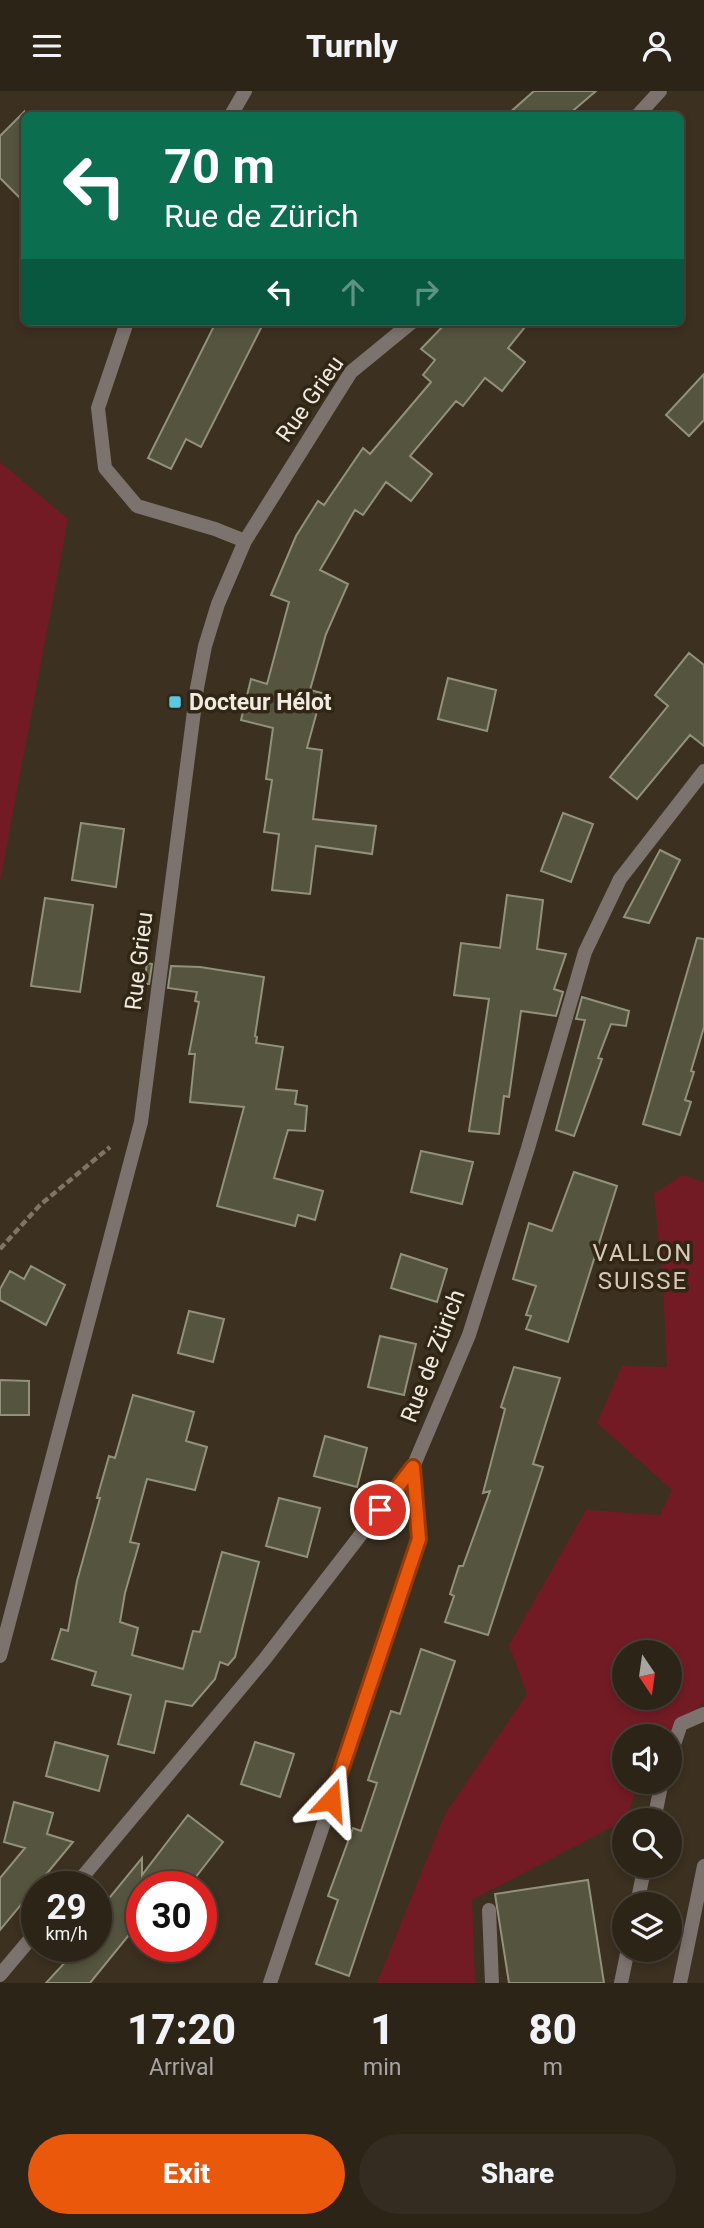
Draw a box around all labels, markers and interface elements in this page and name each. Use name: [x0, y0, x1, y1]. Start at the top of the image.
icon: menu: [28, 27, 66, 65]
text: Turnly: [306, 27, 398, 65]
icon: person: [638, 27, 676, 65]
text: 70 m: [164, 138, 275, 195]
icon: left: [49, 140, 140, 231]
text: Rue de Zürich: [164, 197, 359, 235]
icon: left: [261, 273, 299, 311]
icon: ahead: [334, 273, 372, 311]
icon: right: [407, 273, 445, 311]
street label: Rue Grieu: [271, 351, 349, 447]
place label: Docteur Hélot: [189, 689, 332, 716]
marker: Docteur Hélot: [167, 694, 183, 710]
street label: Rue Grieu: [120, 910, 158, 1012]
district label: VALLON SUISSE: [593, 1239, 693, 1295]
street label: Rue de Zürich: [395, 1286, 471, 1426]
pin: [350, 1480, 410, 1540]
icon: arrive: [361, 1491, 399, 1529]
north arrow: [612, 1640, 682, 1710]
map controls: [612, 1640, 682, 1962]
button: sound: [612, 1724, 682, 1794]
position arrow: [294, 1763, 368, 1837]
button: search: [612, 1808, 682, 1878]
speed limit sign: 30: [126, 1871, 217, 1962]
text: 29: [46, 1887, 87, 1928]
button: layers: [612, 1892, 682, 1962]
text: km/h: [45, 1923, 88, 1944]
text: 17:20: [127, 2005, 236, 2054]
text: 1: [370, 2005, 394, 2054]
text: 80: [529, 2005, 577, 2054]
text: Arrival: [149, 2054, 214, 2081]
text: min: [363, 2054, 402, 2081]
text: m: [543, 2054, 563, 2081]
button: Exit: [28, 2134, 345, 2214]
button: Share: [359, 2134, 676, 2214]

